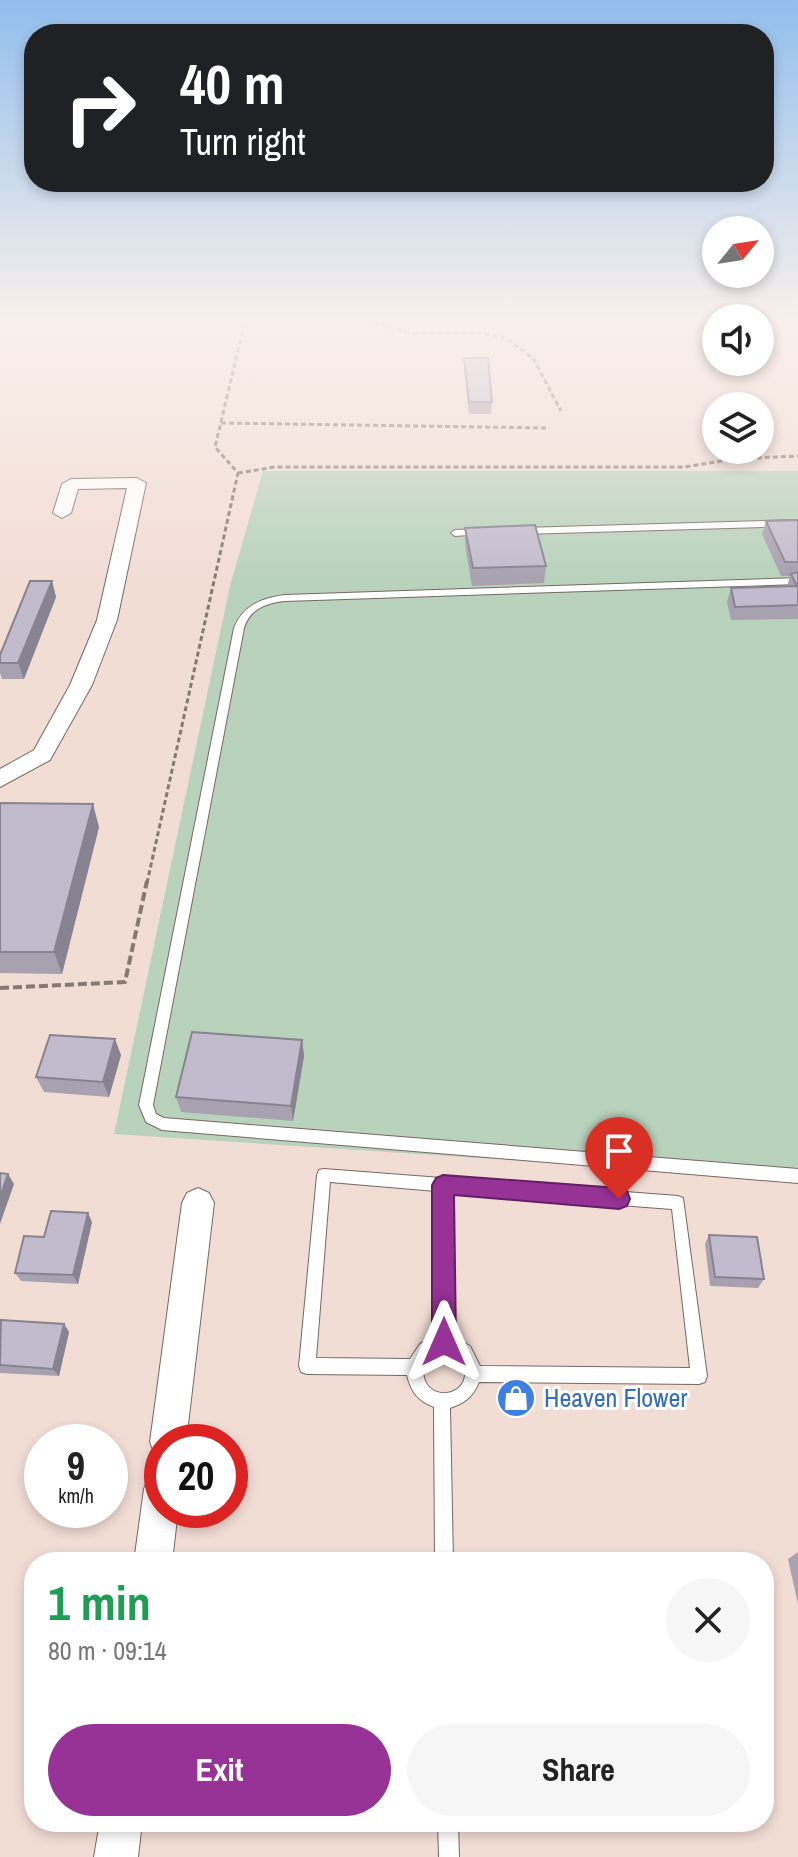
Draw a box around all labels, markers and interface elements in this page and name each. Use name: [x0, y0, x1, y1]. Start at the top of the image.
text: 40 m: [180, 46, 285, 121]
icon: right: [48, 56, 152, 160]
text: Turn right: [180, 118, 305, 166]
north arrow: [702, 216, 774, 288]
map controls: [702, 216, 774, 464]
button: sound: [702, 304, 774, 376]
button: layers: [702, 392, 774, 464]
pin: [585, 1117, 653, 1199]
icon: arrive: [597, 1129, 641, 1173]
position arrow: [402, 1300, 486, 1384]
shop icon: Heaven Flower: [495, 1377, 537, 1419]
place label: Heaven Flower: [544, 1380, 687, 1415]
speed limit sign: 20: [144, 1424, 248, 1528]
text: 9: [67, 1439, 85, 1492]
text: km/h: [58, 1482, 94, 1509]
text: 1 min: [48, 1570, 151, 1635]
button: close: [666, 1578, 750, 1662]
text: 80 m · 09:14: [48, 1633, 167, 1668]
button: Exit: [48, 1724, 391, 1816]
button: Share: [407, 1724, 750, 1816]

